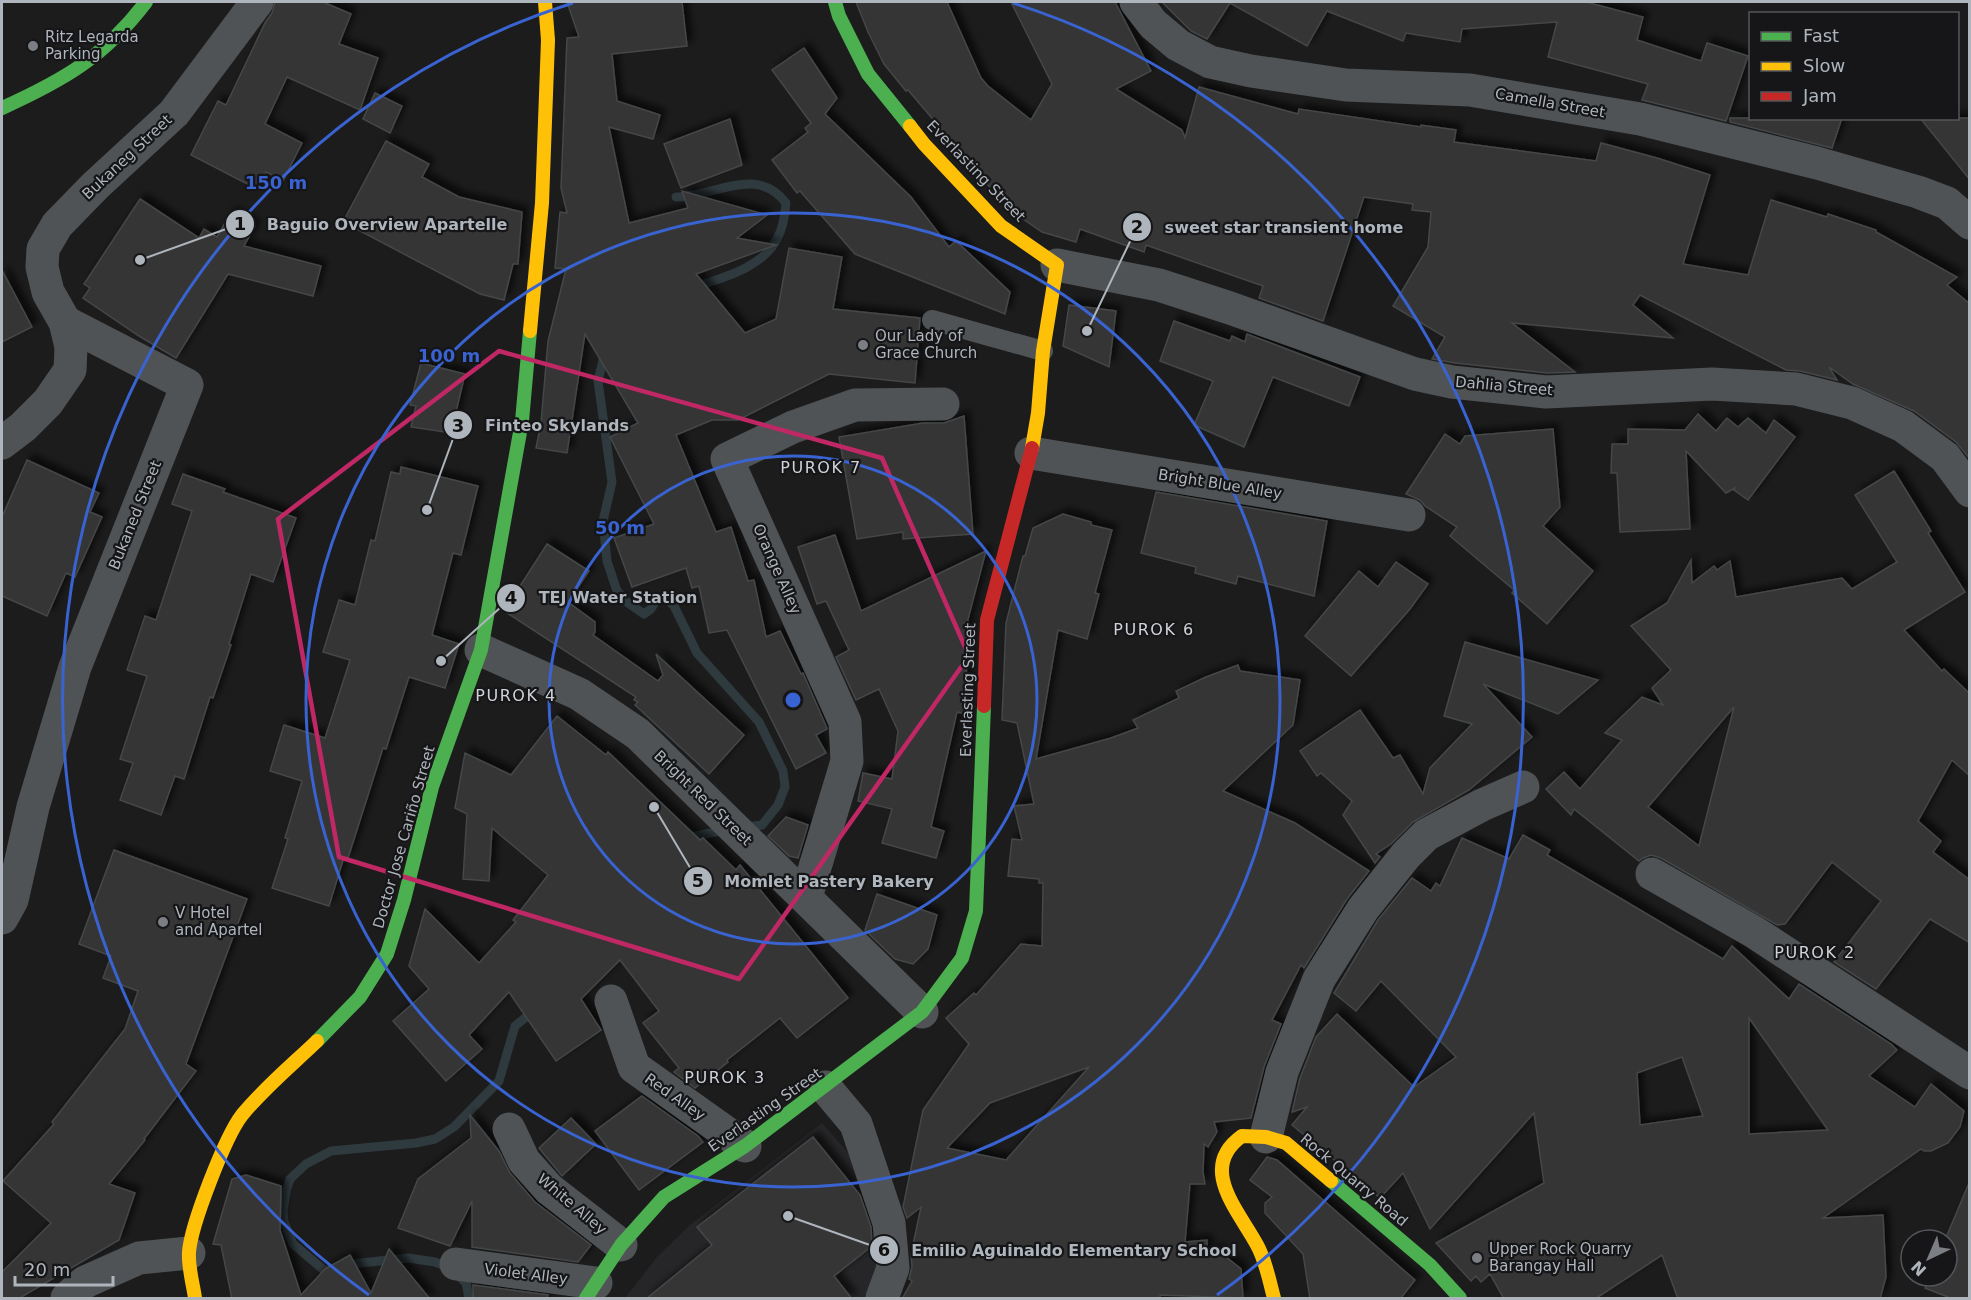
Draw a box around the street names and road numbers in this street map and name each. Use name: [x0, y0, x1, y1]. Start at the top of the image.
street label: Camella Street: [1494, 84, 1607, 122]
street label: Bukaneg Street: [78, 111, 176, 203]
street label: Everlasting Street: [923, 116, 1029, 226]
street label: Dahlia Street: [1454, 373, 1554, 399]
street label: Bukaned Street: [105, 458, 165, 572]
street label: Bright Blue Alley: [1157, 465, 1283, 503]
street label: Orange Alley: [749, 521, 805, 617]
street label: Everlasting Street: [957, 622, 979, 757]
street label: Doctor Jose Cariño Street: [369, 743, 439, 931]
street label: Bright Red Street: [650, 747, 756, 849]
street label: Everlasting Street: [705, 1064, 825, 1156]
street label: Red Alley: [641, 1070, 709, 1125]
street label: Rock Quarry Road: [1297, 1130, 1411, 1230]
street label: White Alley: [534, 1170, 610, 1238]
street label: Violet Alley: [483, 1260, 569, 1288]

